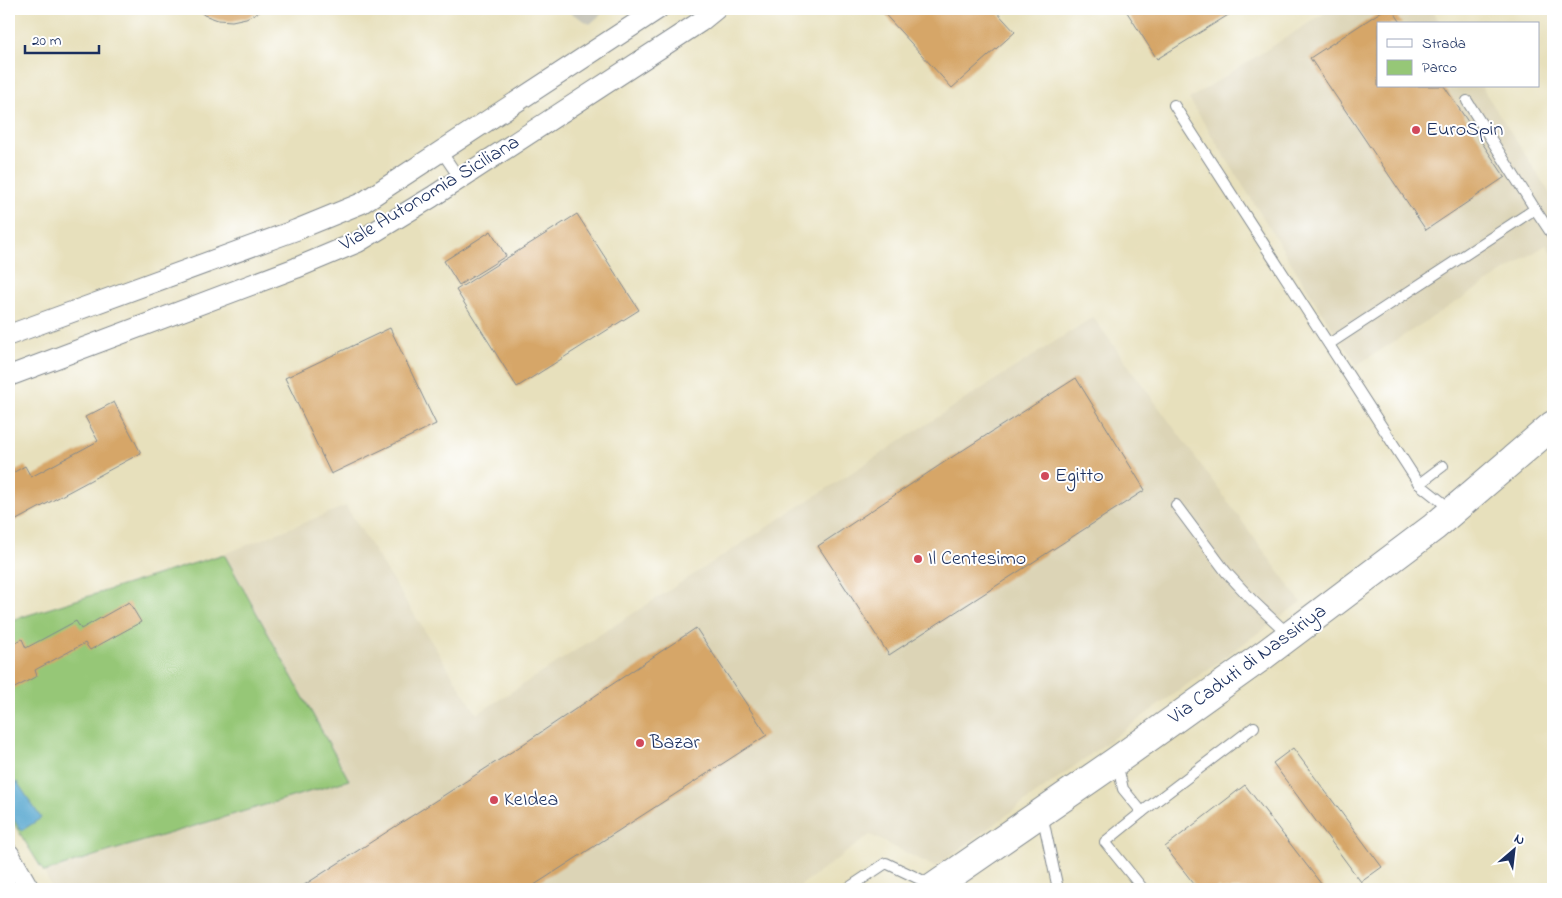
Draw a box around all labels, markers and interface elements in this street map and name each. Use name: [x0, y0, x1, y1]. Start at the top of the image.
scale bar: [25, 22, 99, 54]
legend: [1377, 22, 1540, 88]
text: 20 m: [32, 30, 62, 52]
text: Strada: [1422, 33, 1466, 55]
text: Parco: [1422, 57, 1457, 79]
place label: EuroSpin: [1426, 116, 1503, 145]
marker: EuroSpin: [1410, 124, 1422, 136]
street label: Viale Autonomia Siciliana: [334, 129, 526, 260]
place label: Egitto: [1055, 462, 1104, 492]
marker: Egitto: [1039, 470, 1051, 482]
place label: Il Centesimo: [928, 545, 1026, 574]
marker: Il Centesimo: [912, 553, 924, 565]
street label: Via Caduti di Nassiriya: [1162, 598, 1333, 733]
place label: Bazar: [649, 729, 700, 758]
marker: Bazar: [634, 737, 646, 749]
place label: KeIdea: [504, 786, 558, 815]
marker: KeIdea: [488, 794, 500, 806]
north arrow: [1490, 826, 1540, 876]
text: N: [1510, 828, 1529, 851]

